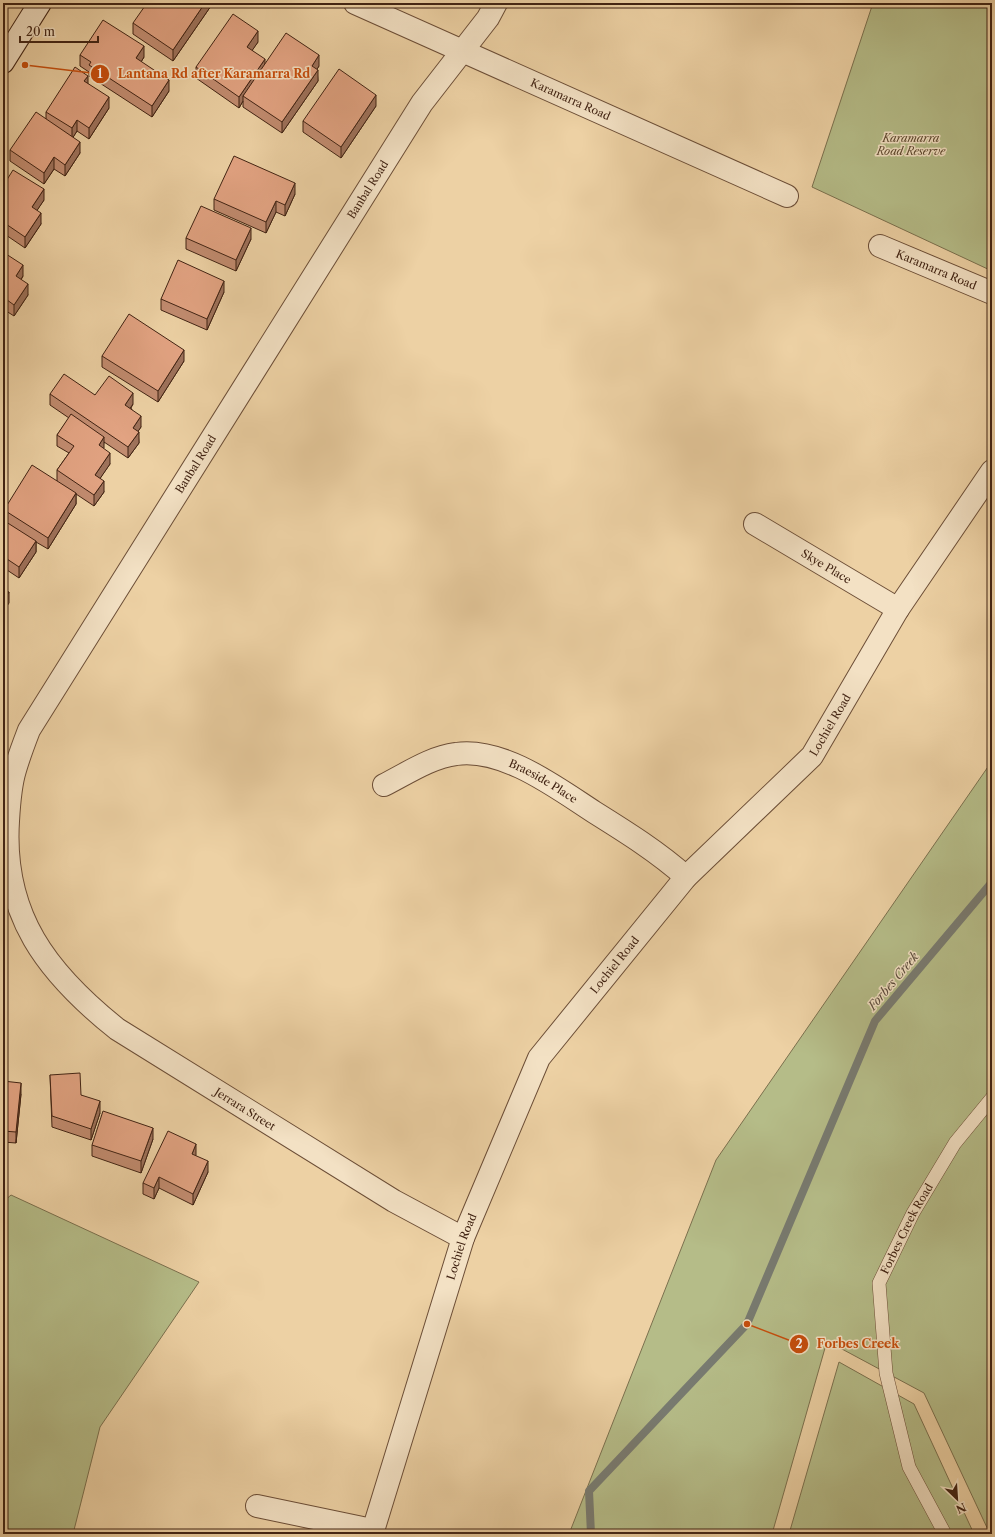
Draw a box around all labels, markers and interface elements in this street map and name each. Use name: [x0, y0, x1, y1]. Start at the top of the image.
scale bar: [20, 18, 98, 44]
text: 20 m: [26, 24, 55, 39]
callout: Lantana Rd after Karamarra Rd: [90, 62, 319, 86]
text: 1: [97, 66, 103, 81]
text: Lantana Rd after Karamarra Rd: [118, 66, 310, 81]
street label: Karamarra Road: [528, 75, 613, 123]
park label: Karamarra Road Reserve: [876, 131, 946, 158]
street label: Banbal Road: [344, 158, 391, 221]
street label: Karamarra Road: [894, 247, 979, 293]
street label: Banbal Road: [172, 432, 219, 496]
street label: Skye Place: [799, 546, 854, 587]
street label: Lochiel Road: [807, 691, 854, 758]
street label: Braeside Place: [507, 756, 580, 806]
street label: Lochiel Road: [587, 933, 642, 996]
water label: Forbes Creek: [864, 949, 922, 1014]
street label: Jerrara Street: [210, 1084, 278, 1133]
street label: Forbes Creek Road: [877, 1181, 936, 1276]
street label: Lochiel Road: [444, 1211, 480, 1282]
callout: Forbes Creek: [789, 1332, 907, 1356]
text: 2: [795, 1336, 803, 1351]
text: Forbes Creek: [817, 1336, 900, 1351]
north arrow: [937, 1479, 977, 1519]
text: N: [954, 1500, 969, 1517]

